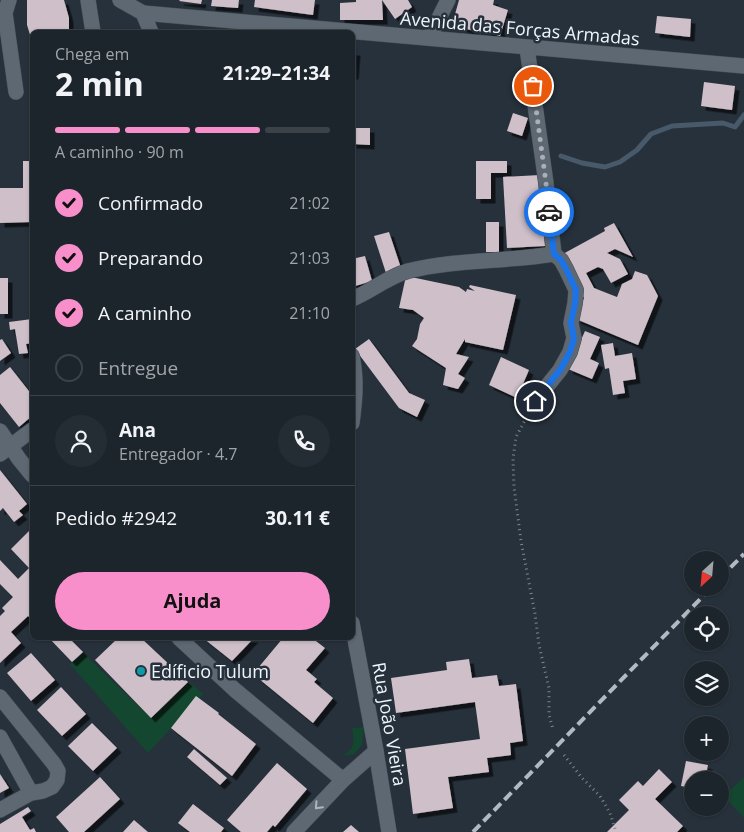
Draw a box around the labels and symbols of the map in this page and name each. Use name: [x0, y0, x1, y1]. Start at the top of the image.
street label: Avenida das Forças Armadas: [399, 6, 641, 50]
pin: [512, 65, 554, 107]
courier: [524, 187, 574, 237]
pin: [514, 380, 556, 422]
north arrow: [684, 551, 729, 596]
place label: Edíficio Tulum: [151, 659, 269, 683]
street label: Rua João Vieira: [367, 660, 413, 788]
marker: Edíficio Tulum: [135, 665, 147, 677]
one-way arrow: [315, 800, 324, 809]

